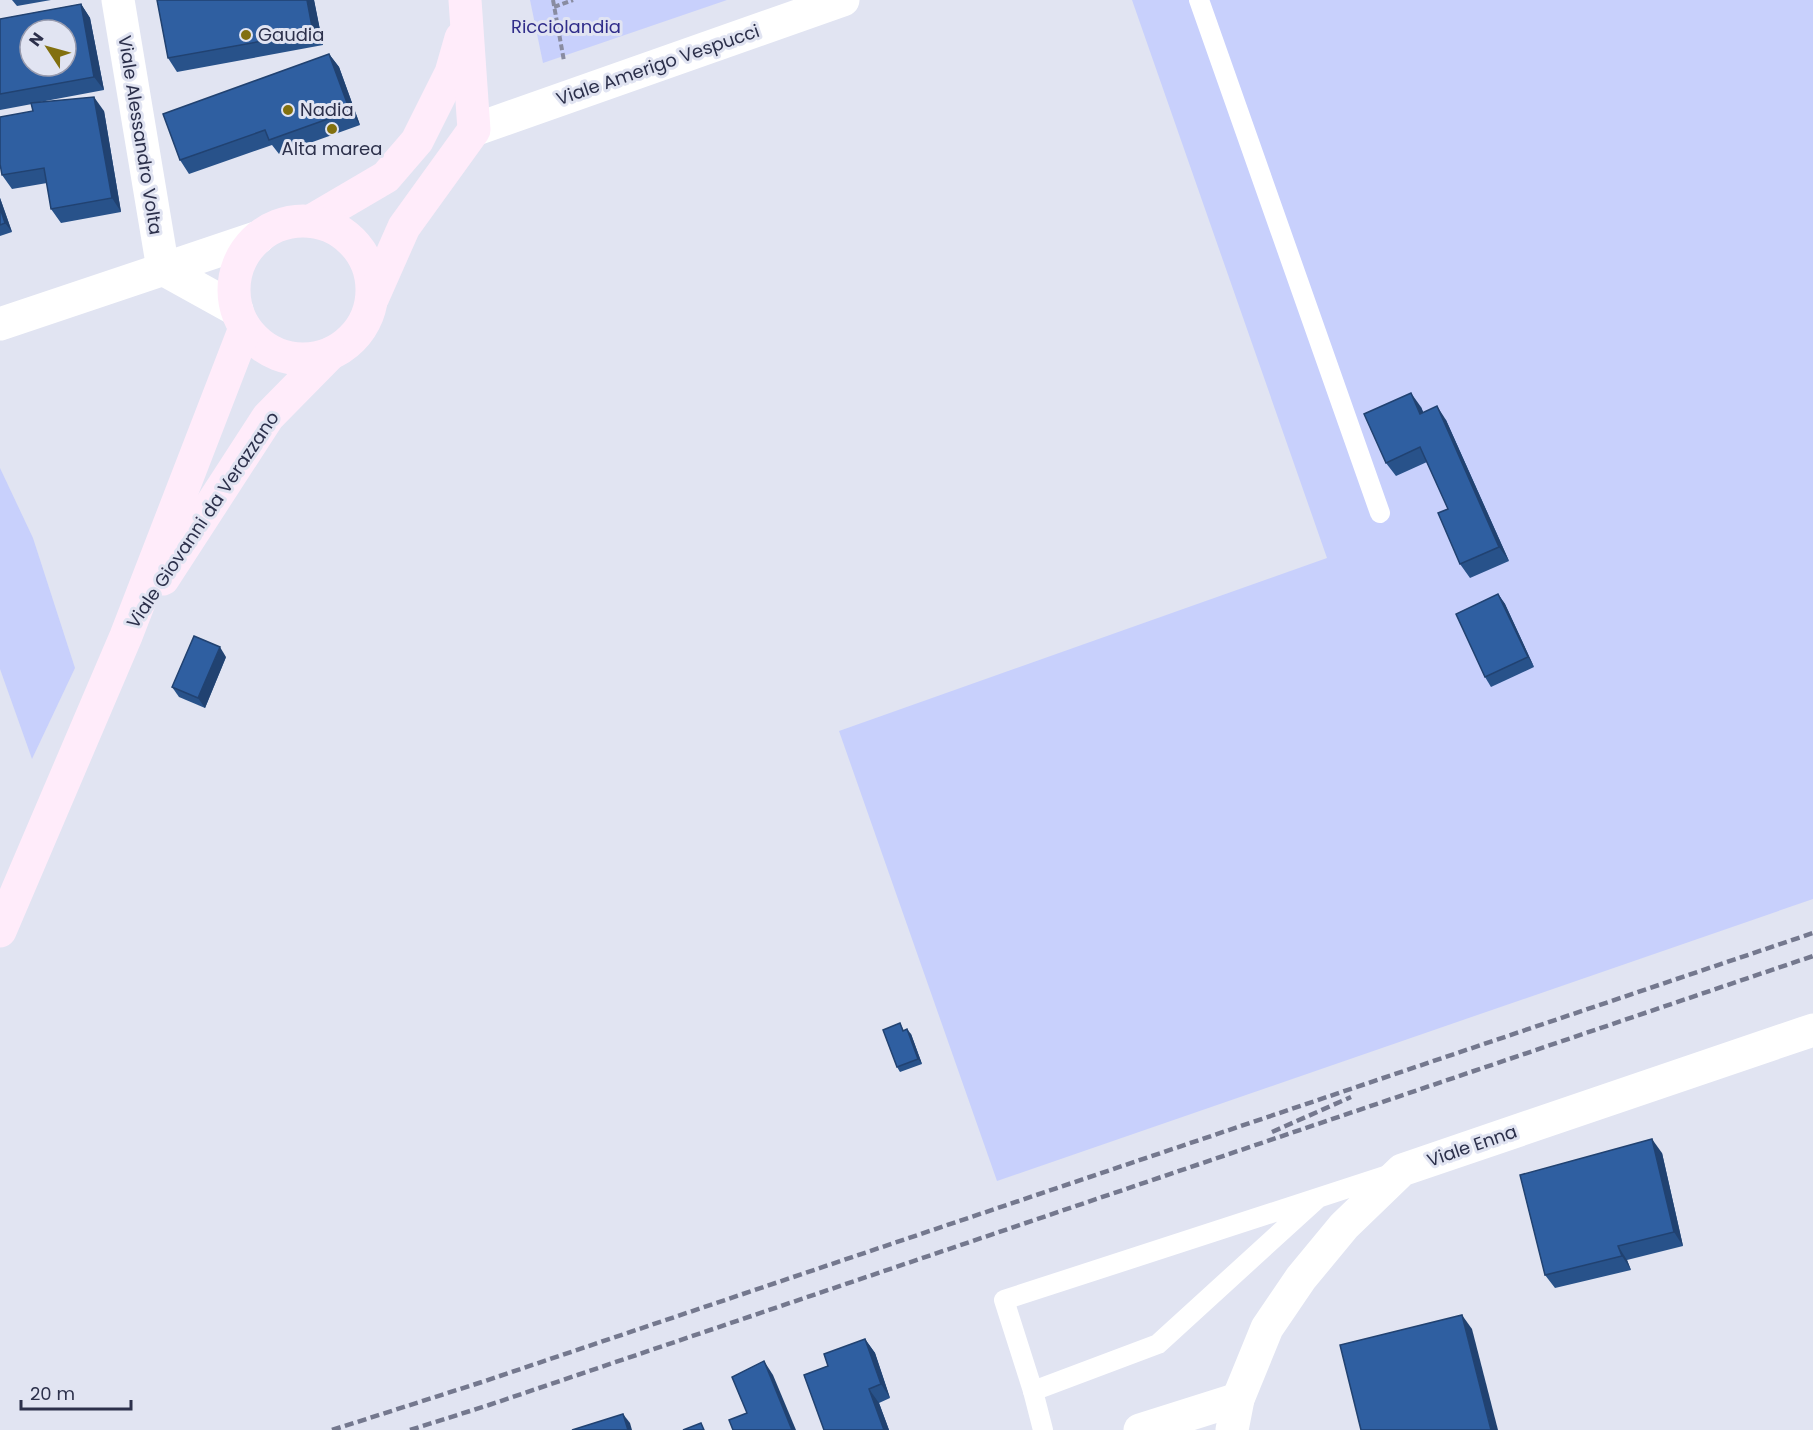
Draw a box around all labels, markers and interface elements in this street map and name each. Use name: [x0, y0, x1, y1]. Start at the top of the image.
park label: Ricciolandia: [511, 14, 621, 39]
north arrow: [18, 18, 78, 78]
street label: Viale Amerigo Vespucci: [553, 18, 763, 111]
place label: Gaudia: [258, 22, 324, 47]
text: N: [23, 28, 49, 51]
marker: Gaudia: [239, 28, 253, 42]
street label: Viale Alessandro Volta: [112, 34, 169, 236]
place label: Nadia: [300, 97, 354, 122]
marker: Nadia: [281, 103, 295, 117]
marker: Alta marea: [325, 122, 339, 136]
place label: Alta marea: [282, 136, 382, 161]
street label: Viale Giovanni da Verazzano: [120, 406, 285, 633]
street label: Viale Enna: [1424, 1118, 1520, 1173]
scale bar: [21, 1373, 130, 1411]
text: 20 m: [30, 1381, 75, 1406]

